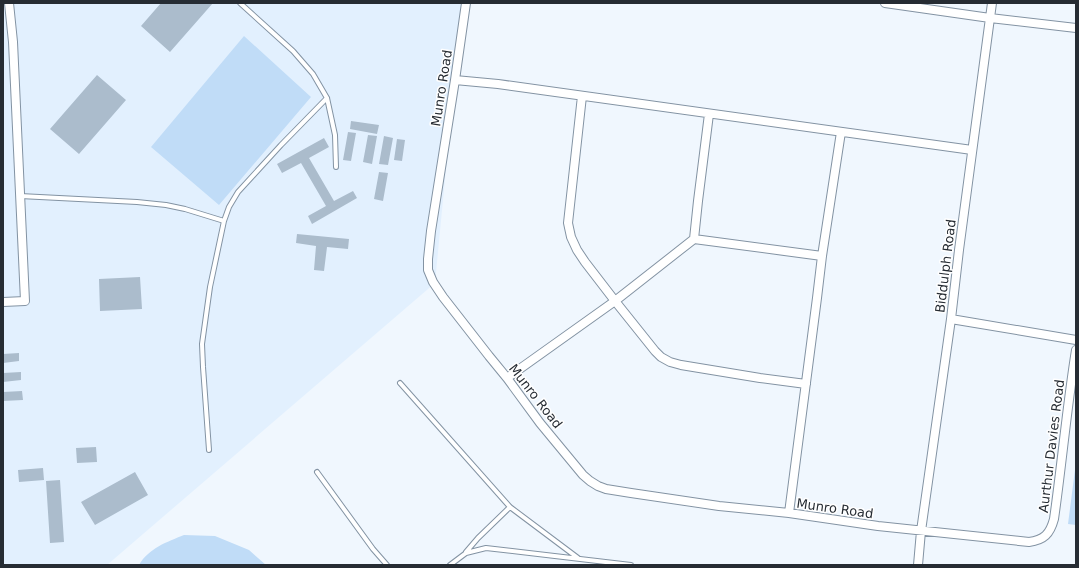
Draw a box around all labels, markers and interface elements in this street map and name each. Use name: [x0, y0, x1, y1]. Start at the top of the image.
street label: Munro Road: [428, 49, 455, 128]
street label: Biddulph Road: [932, 218, 959, 314]
street label: Munro Road: [506, 361, 565, 431]
street label: Aurthur Davies Road: [1036, 378, 1067, 514]
street label: Munro Road: [796, 496, 874, 521]

